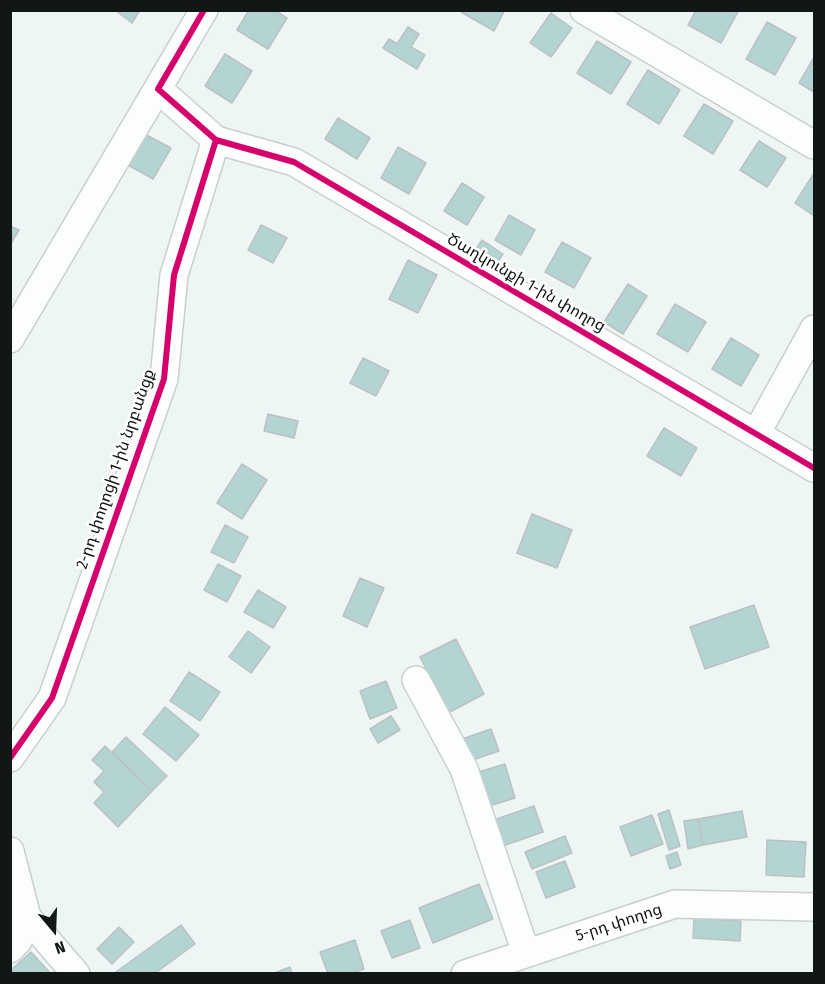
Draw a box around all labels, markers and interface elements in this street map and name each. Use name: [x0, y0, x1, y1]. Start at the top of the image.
street label: Ծաղկունքի 1-ին փողոց: [443, 230, 609, 336]
street label: 2-րդ փողոցի 1-ին նրբանցք: [73, 367, 159, 571]
north arrow: [24, 900, 84, 960]
street label: 5-րդ փողոց: [573, 900, 665, 946]
text: N: [52, 937, 68, 958]

